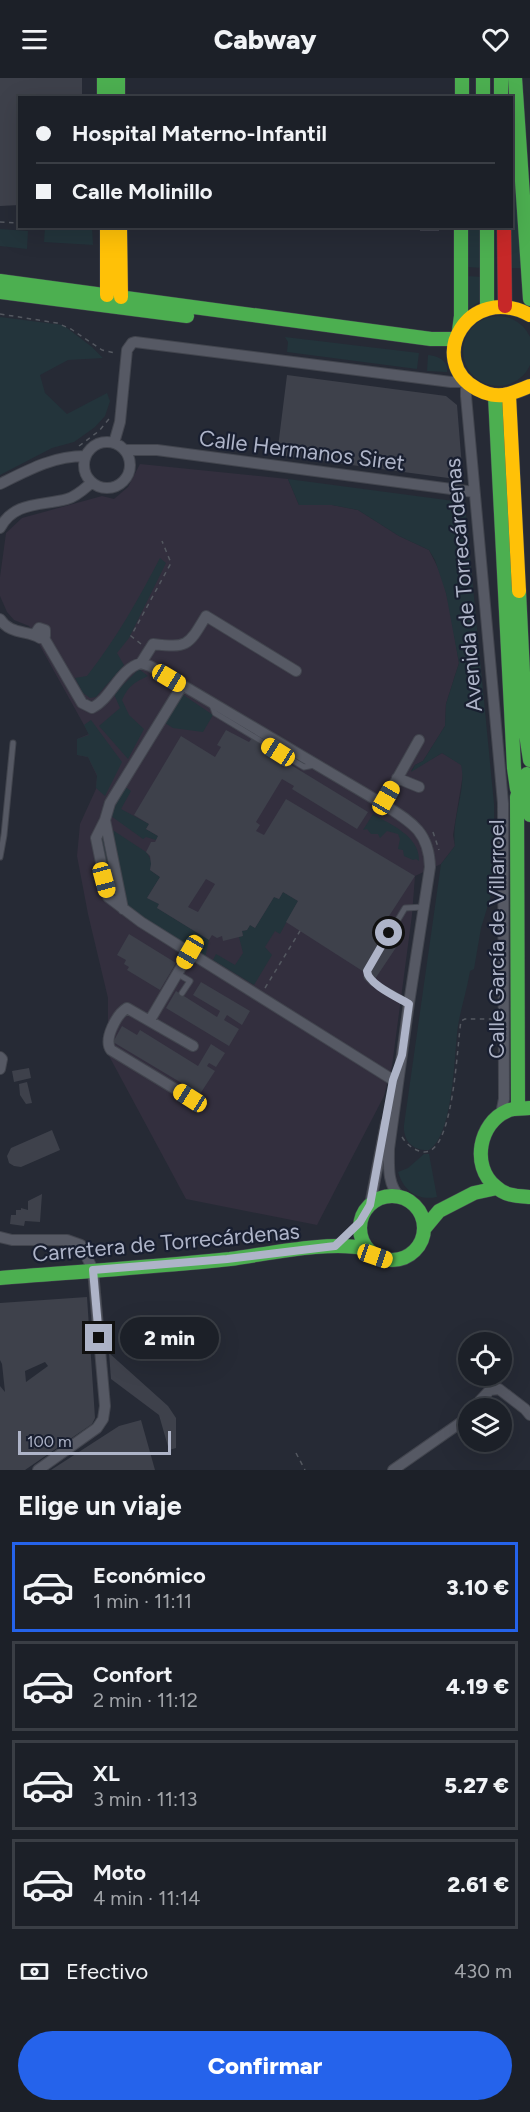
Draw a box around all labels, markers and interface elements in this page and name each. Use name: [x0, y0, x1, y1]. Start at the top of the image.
icon: menu: [18, 23, 51, 56]
text: Cabway: [214, 23, 316, 56]
icon: heart: [479, 23, 512, 56]
text: Hospital Materno-Infantil: [72, 120, 327, 147]
text: Calle Molinillo: [72, 178, 213, 205]
street label: Calle Hermanos Siret: [197, 424, 406, 477]
street label: Avenida de Torrecárdenas: [439, 457, 488, 713]
car: [149, 661, 189, 695]
car: [258, 735, 298, 769]
car: [369, 778, 403, 818]
street label: Calle García de Villarroel: [483, 819, 510, 1059]
car: [91, 860, 117, 900]
route start: [375, 919, 402, 946]
car: [173, 932, 207, 972]
car: [170, 1081, 210, 1115]
street label: Carretera de Torrecárdenas: [31, 1217, 301, 1268]
car: [355, 1242, 395, 1270]
callout: 2 min: [120, 1317, 219, 1359]
route end: [85, 1324, 112, 1351]
text: 2 min: [144, 1326, 195, 1350]
map controls: [458, 1332, 512, 1452]
button: locate: [458, 1332, 512, 1386]
button: layers: [458, 1398, 512, 1452]
scale bar: [18, 1428, 171, 1456]
text: 100 m: [27, 1432, 72, 1451]
text: Elige un viaje: [18, 1489, 182, 1522]
icon: car: [21, 1560, 75, 1614]
text: Económico: [93, 1562, 206, 1589]
text: 3.10 €: [446, 1574, 509, 1601]
text: 1 min · 11:11: [93, 1589, 192, 1613]
icon: car: [21, 1659, 75, 1713]
text: Confort: [93, 1661, 173, 1688]
text: 4.19 €: [446, 1673, 509, 1700]
text: 2 min · 11:12: [93, 1688, 198, 1712]
icon: car: [21, 1758, 75, 1812]
text: XL: [93, 1760, 120, 1787]
text: 5.27 €: [444, 1772, 509, 1799]
text: 3 min · 11:13: [93, 1787, 197, 1811]
icon: car: [21, 1857, 75, 1911]
text: Moto: [93, 1859, 146, 1886]
text: 2.61 €: [447, 1871, 509, 1898]
text: 4 min · 11:14: [93, 1886, 200, 1910]
icon: cash: [18, 1955, 51, 1988]
text: Efectivo: [66, 1958, 148, 1985]
text: 430 m: [454, 1959, 512, 1983]
button: Confirmar: [18, 2031, 512, 2100]

